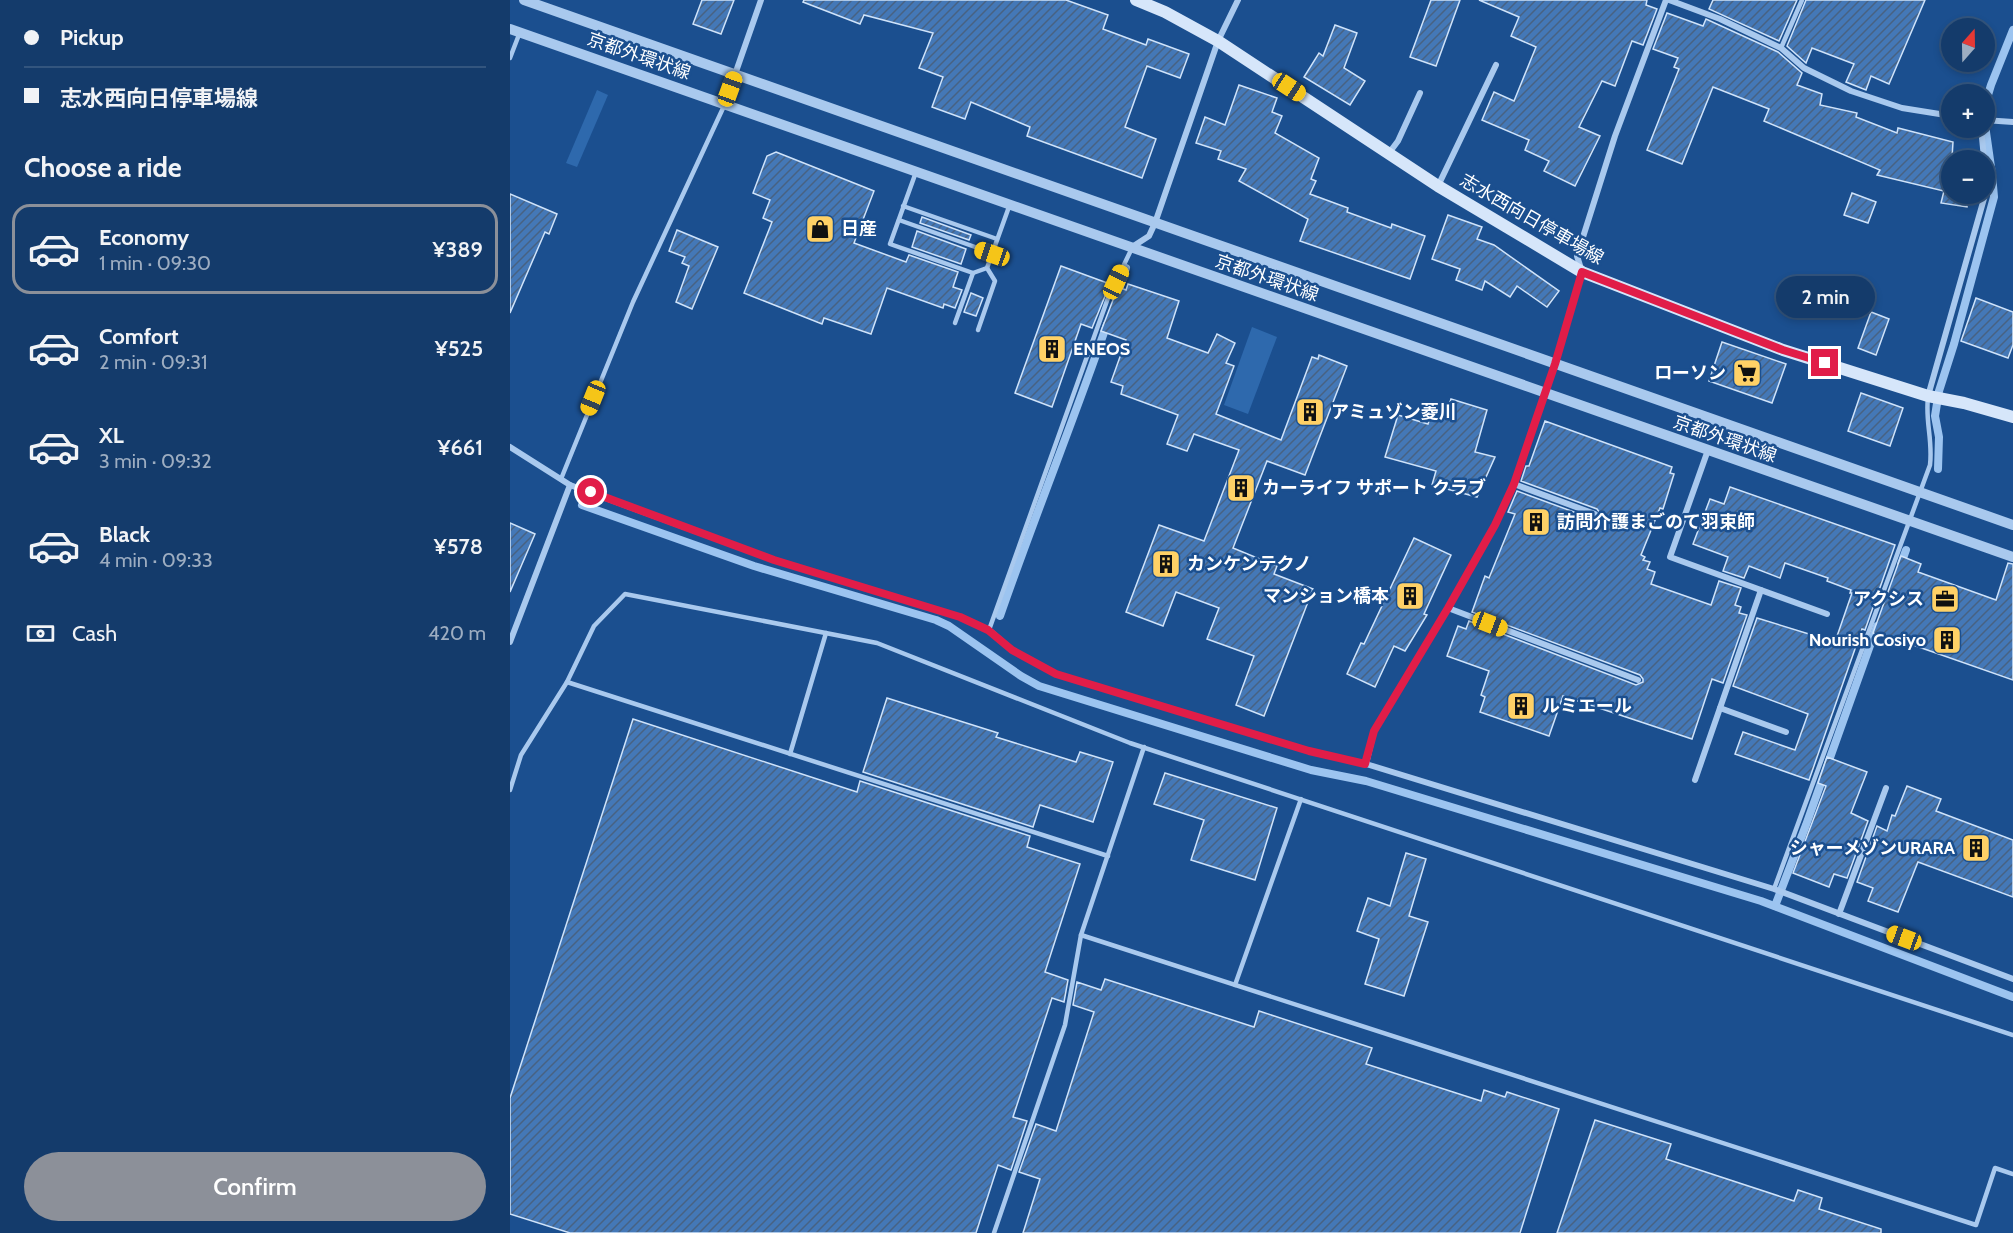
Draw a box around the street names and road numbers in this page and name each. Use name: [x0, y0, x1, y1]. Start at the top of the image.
street label: 京都外環状線: [584, 28, 694, 84]
street label: 志水西向日停車場線: [1456, 169, 1608, 269]
street label: 京都外環状線: [1212, 250, 1322, 306]
street label: 京都外環状線: [1670, 411, 1780, 467]

